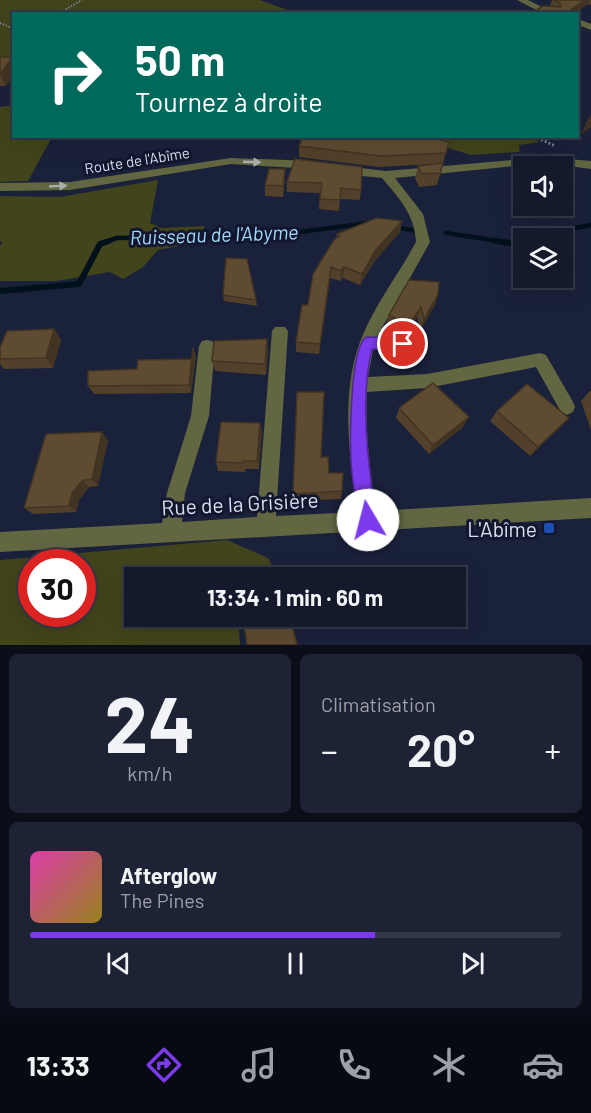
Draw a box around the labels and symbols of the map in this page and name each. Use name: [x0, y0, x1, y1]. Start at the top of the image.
street label: Route de l'Abîme: [83, 143, 191, 177]
one-way arrow: [242, 157, 261, 166]
one-way arrow: [49, 182, 68, 191]
water label: Ruisseau de l'Abyme: [129, 219, 299, 249]
pin: [377, 318, 428, 369]
street label: Rue de la Grisière: [161, 486, 319, 520]
position arrow: [336, 488, 400, 552]
place label: L'Abîme: [467, 516, 537, 541]
marker: L'Abîme: [542, 521, 556, 535]
speed limit sign: 30: [18, 549, 96, 627]

